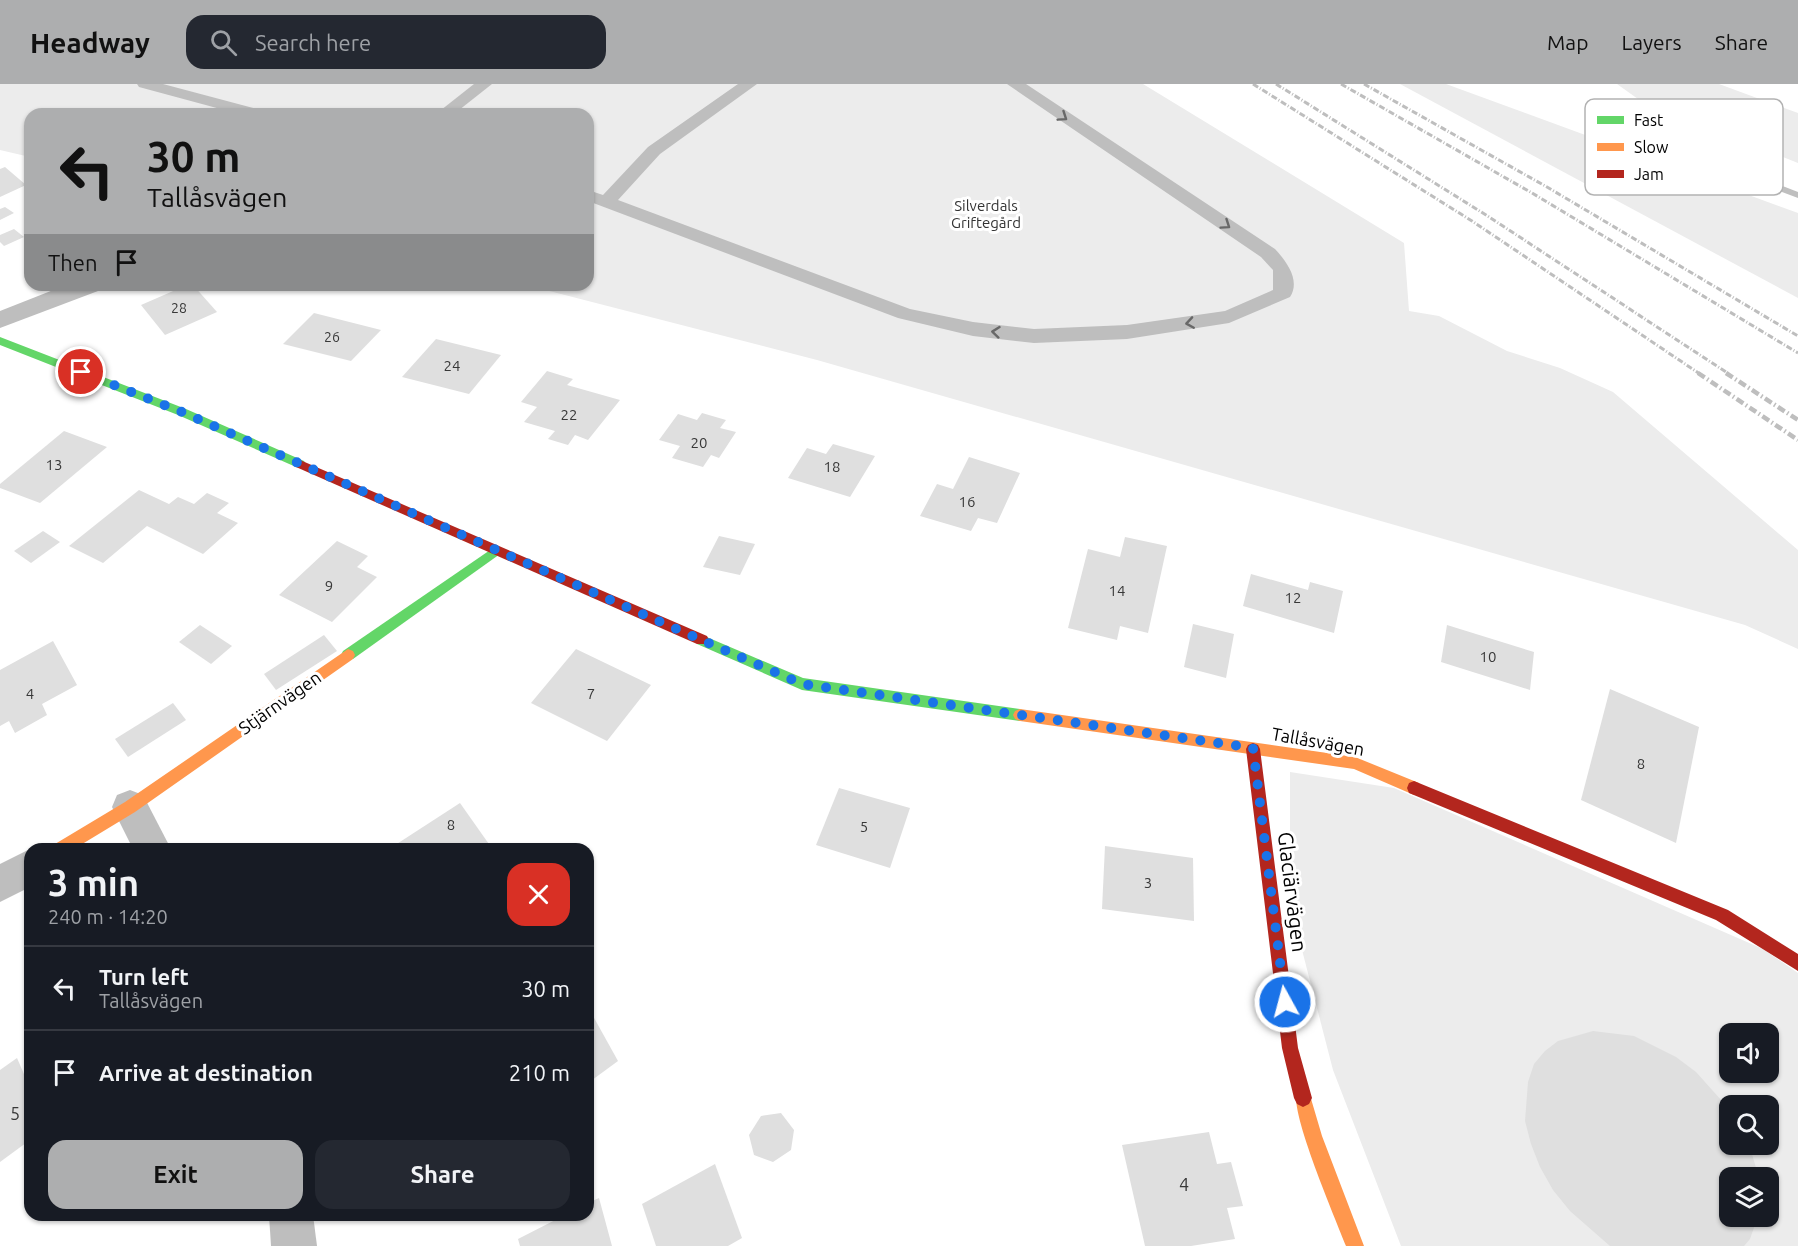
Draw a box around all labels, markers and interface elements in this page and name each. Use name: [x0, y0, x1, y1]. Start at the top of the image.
search box: [186, 15, 606, 69]
icon: search: [207, 26, 240, 59]
text: Headway: [30, 27, 150, 58]
text: Search here: [255, 30, 371, 55]
text: Map: [1547, 30, 1588, 54]
text: Layers: [1621, 30, 1682, 54]
text: Share: [1715, 30, 1768, 54]
legend: [1585, 99, 1783, 195]
one-way arrow: [1057, 109, 1068, 120]
text: Fast: [1634, 111, 1664, 129]
icon: left: [48, 132, 126, 210]
text: 30 m: [147, 133, 241, 180]
text: Slow: [1634, 138, 1669, 156]
text: Jam: [1634, 165, 1664, 183]
text: Tallåsvägen: [147, 182, 288, 212]
park label: Silverdals Griftegård: [951, 197, 1021, 231]
one-way arrow: [1219, 218, 1230, 229]
icon: arrive: [110, 246, 143, 279]
text: Then: [48, 250, 98, 275]
house number: 28: [171, 300, 187, 316]
one-way arrow: [1185, 316, 1194, 328]
one-way arrow: [991, 326, 1000, 339]
house number: 26: [324, 329, 340, 345]
pin: [55, 346, 106, 397]
icon: arrive: [64, 355, 97, 388]
house number: 24: [444, 357, 460, 374]
house number: 22: [561, 406, 577, 423]
house number: 20: [691, 434, 707, 451]
house number: 13: [46, 456, 62, 473]
house number: 18: [824, 458, 840, 475]
house number: 16: [959, 493, 975, 510]
house number: 9: [325, 577, 333, 594]
house number: 14: [1109, 582, 1125, 599]
house number: 12: [1285, 589, 1301, 606]
house number: 10: [1480, 648, 1496, 665]
street label: Stjärnvägen: [234, 667, 324, 738]
house number: 4: [26, 685, 34, 702]
house number: 7: [587, 685, 595, 702]
street label: Tallåsvägen: [1270, 723, 1366, 759]
house number: 8: [1637, 755, 1645, 772]
house number: 8: [447, 816, 455, 833]
house number: 5: [860, 818, 868, 835]
street label: Glaciärvägen: [1274, 830, 1312, 953]
text: 3 min: [48, 862, 139, 903]
button: close: [507, 863, 570, 926]
house number: 3: [1144, 874, 1152, 891]
text: 240 m · 14:20: [48, 905, 168, 928]
text: Turn left: [99, 964, 189, 989]
position arrow: [1253, 970, 1317, 1034]
icon: left: [48, 972, 81, 1005]
text: 30 m: [521, 976, 570, 1001]
text: Tallåsvägen: [99, 989, 203, 1012]
map controls: [1719, 1023, 1779, 1227]
button: sound: [1719, 1023, 1779, 1083]
icon: arrive: [48, 1056, 81, 1089]
text: Arrive at destination: [99, 1060, 313, 1085]
text: 210 m: [509, 1060, 570, 1085]
button: search: [1719, 1095, 1779, 1155]
house number: 5: [10, 1103, 20, 1123]
button: Exit: [48, 1140, 303, 1209]
button: Share: [315, 1140, 570, 1209]
button: layers: [1719, 1167, 1779, 1227]
house number: 4: [1179, 1174, 1189, 1194]

